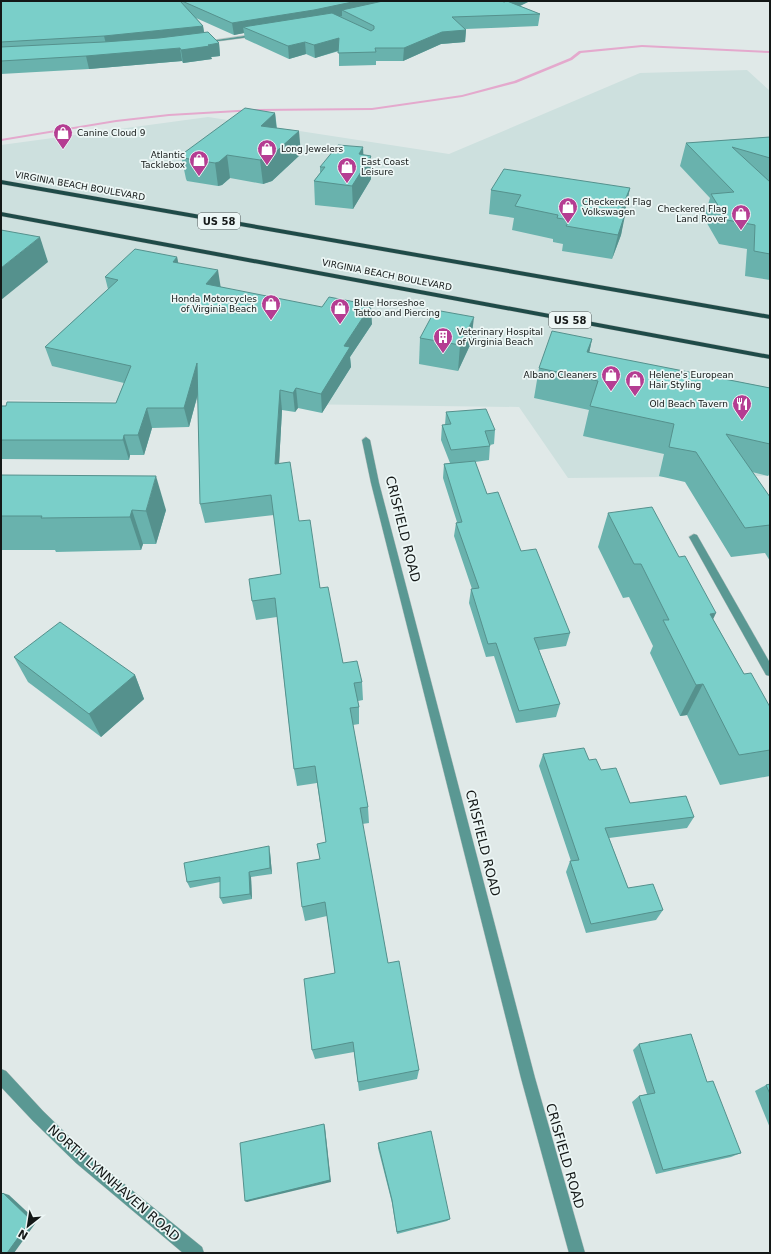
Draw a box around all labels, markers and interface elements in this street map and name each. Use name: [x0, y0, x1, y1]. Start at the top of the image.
shop icon: Canine Cloud 9: [52, 122, 74, 150]
place label: Canine Cloud 9: [77, 128, 146, 138]
shop icon: Long Jewelers: [256, 138, 278, 166]
place label: Long Jewelers: [281, 144, 343, 154]
shop icon: Atlantic Tacklebox: [188, 149, 210, 177]
place label: Atlantic Tacklebox: [140, 150, 186, 170]
shop icon: East Coast Leisure: [336, 156, 358, 184]
place label: East Coast Leisure: [361, 157, 409, 177]
street label: VIRGINIA BEACH BOULEVARD: [14, 170, 146, 202]
shop icon: Checkered Flag Volkswagen: [557, 196, 579, 224]
place label: Checkered Flag Volkswagen: [582, 197, 651, 217]
shop icon: Checkered Flag Land Rover: [730, 203, 752, 231]
place label: Checkered Flag Land Rover: [658, 204, 727, 224]
road number: US 58: [198, 213, 240, 229]
street label: VIRGINIA BEACH BOULEVARD: [321, 257, 453, 293]
shop icon: Honda Motorcycles of Virginia Beach: [260, 293, 282, 321]
place label: Honda Motorcycles of Virginia Beach: [171, 294, 257, 314]
shop icon: Blue Horseshoe Tattoo and Piercing: [329, 297, 351, 325]
place label: Blue Horseshoe Tattoo and Piercing: [353, 298, 440, 318]
road number: US 58: [549, 312, 591, 328]
building icon: Veterinary Hospital of Virginia Beach: [432, 326, 454, 354]
place label: Veterinary Hospital of Virginia Beach: [457, 327, 543, 347]
shop icon: Albano Cleaners: [600, 364, 622, 392]
shop icon: Helene's European Hair Styling: [624, 369, 646, 397]
place label: Albano Cleaners: [524, 370, 597, 380]
place label: Helene's European Hair Styling: [649, 370, 733, 390]
restaurant icon: Old Beach Tavern: [731, 393, 753, 421]
place label: Old Beach Tavern: [649, 399, 728, 409]
street label: CRISFIELD ROAD: [383, 474, 423, 584]
street label: CRISFIELD ROAD: [463, 788, 503, 898]
street label: CRISFIELD ROAD: [543, 1102, 587, 1210]
street label: NORTH LYNNHAVEN ROAD: [45, 1122, 183, 1244]
north arrow: [8, 1206, 48, 1246]
text: N: [16, 1226, 30, 1242]

